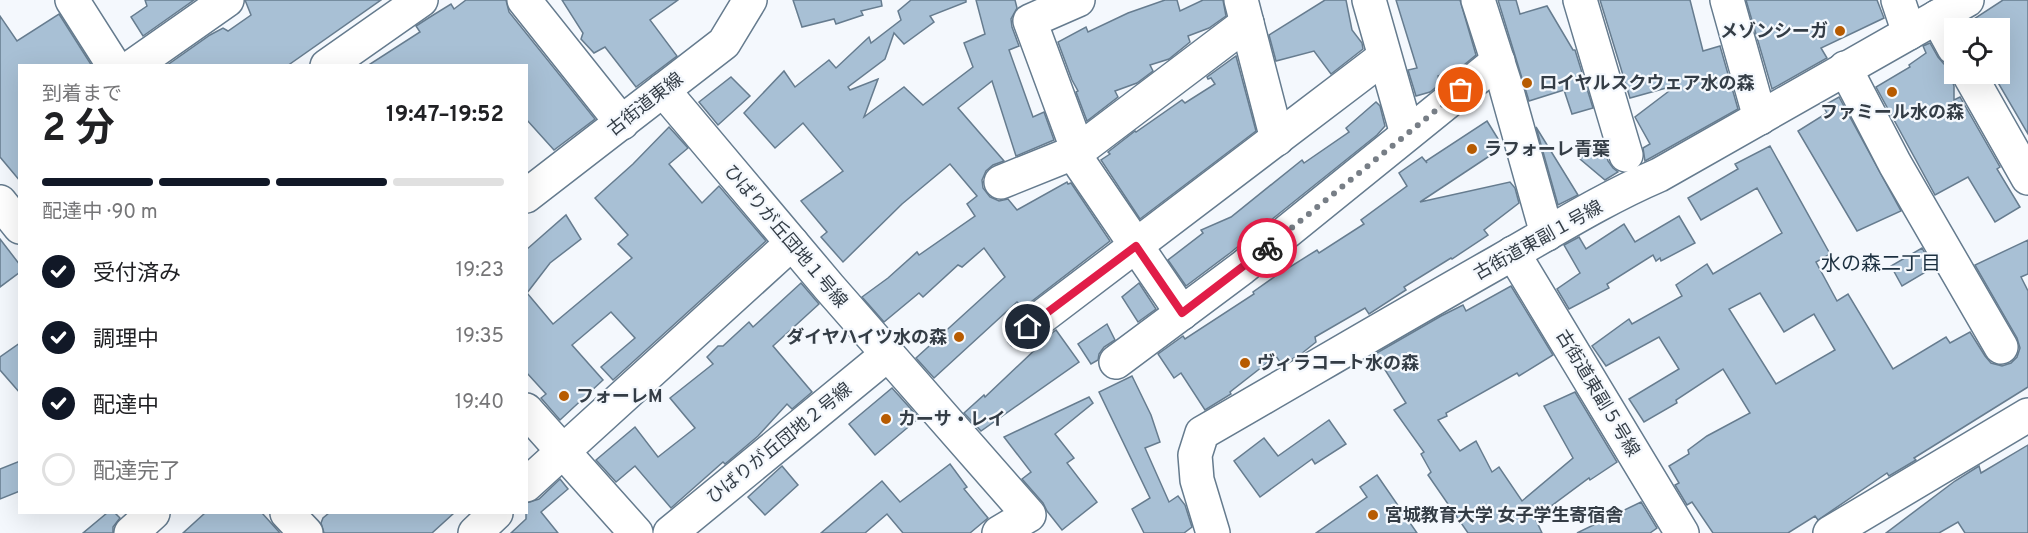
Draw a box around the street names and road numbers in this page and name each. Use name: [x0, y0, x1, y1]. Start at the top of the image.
street label: 古街道東線: [603, 68, 688, 142]
street label: ひばりが丘団地１号線: [718, 161, 852, 313]
street label: 古街道東副１号線: [1470, 196, 1607, 286]
street label: 古街道東副５号線: [1550, 326, 1644, 461]
street label: ひばりが丘団地２号線: [703, 379, 857, 510]

